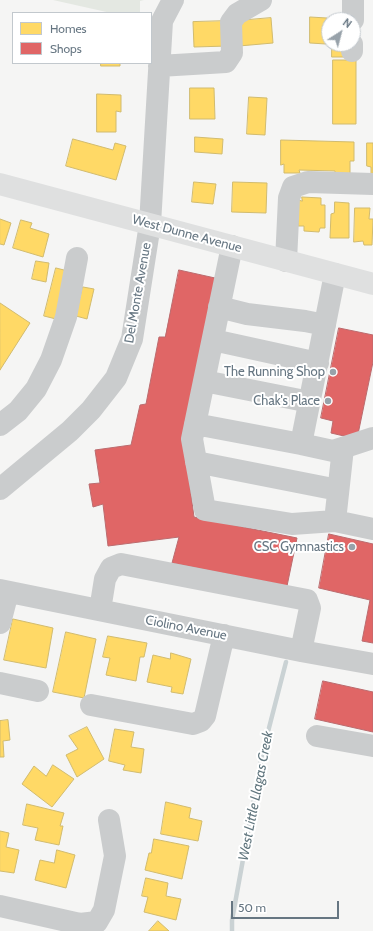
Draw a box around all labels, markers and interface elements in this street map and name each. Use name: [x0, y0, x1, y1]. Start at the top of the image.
legend: [12, 12, 152, 64]
north arrow: [321, 12, 361, 52]
text: N: [340, 15, 355, 31]
text: Homes: [50, 21, 87, 36]
text: Shops: [50, 41, 82, 56]
street label: West Dunne Avenue: [131, 212, 243, 256]
street label: Del Monte Avenue: [121, 241, 155, 345]
place label: The Running Shop: [224, 364, 325, 380]
marker: The Running Shop: [328, 367, 338, 377]
place label: Chak's Place: [253, 393, 320, 409]
marker: Chak's Place: [323, 396, 333, 406]
place label: CSC Gymnastics: [254, 539, 344, 555]
marker: CSC Gymnastics: [347, 542, 357, 552]
street label: Ciolino Avenue: [144, 612, 228, 644]
water label: West Little Llagas Creek: [235, 730, 277, 862]
scale bar: [233, 893, 341, 919]
text: 50 m: [238, 900, 266, 915]

